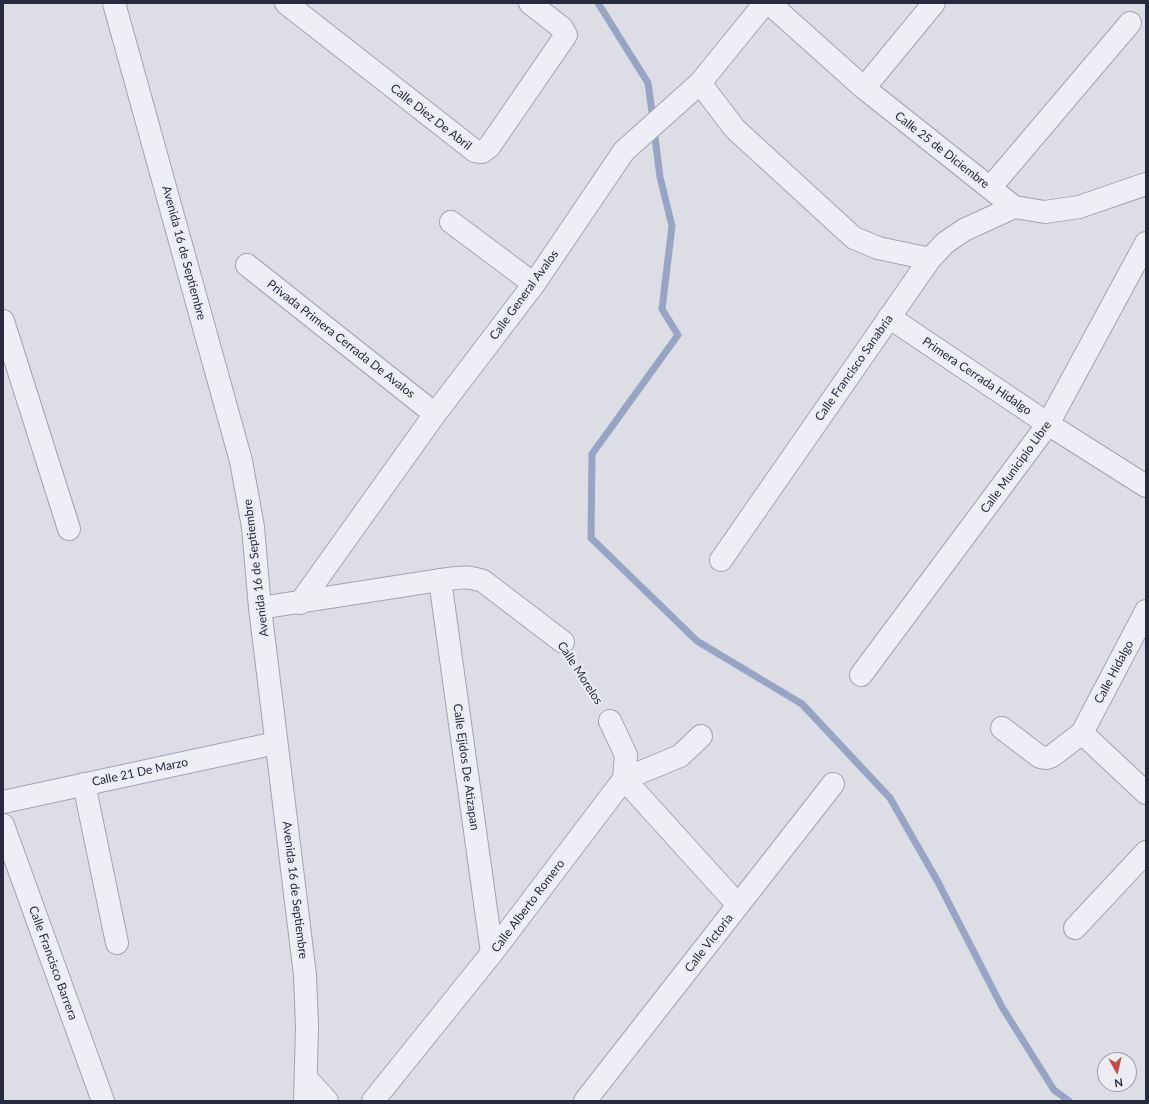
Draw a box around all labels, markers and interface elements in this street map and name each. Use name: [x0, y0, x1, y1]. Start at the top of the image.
street label: Calle Diez De Abril: [388, 81, 474, 153]
street label: Calle 25 de Diciembre: [892, 109, 992, 191]
street label: Avenida 16 de Septiembre: [159, 184, 209, 322]
street label: Calle General Avalos: [487, 247, 561, 343]
street label: Privada Primera Cerrada De Avalos: [264, 277, 418, 401]
street label: Calle Francisco Sanabria: [812, 312, 896, 424]
street label: Primera Cerrada Hidalgo: [920, 334, 1034, 418]
street label: Calle Municipio Libre: [978, 418, 1054, 516]
street label: Avenida 16 de Septiembre: [240, 498, 272, 638]
street label: Calle Hidalgo: [1091, 638, 1137, 706]
street label: Calle Morelos: [554, 639, 606, 707]
street label: Calle Ejidos De Atizapan: [450, 703, 482, 831]
street label: Calle 21 De Marzo: [91, 755, 189, 789]
street label: Avenida 16 de Septiembre: [279, 820, 311, 960]
street label: Calle Alberto Romero: [488, 857, 568, 955]
street label: Calle Francisco Barrera: [26, 904, 80, 1022]
street label: Calle Victoria: [682, 911, 736, 975]
north arrow: [1097, 1052, 1137, 1092]
text: N: [1114, 1076, 1124, 1090]

